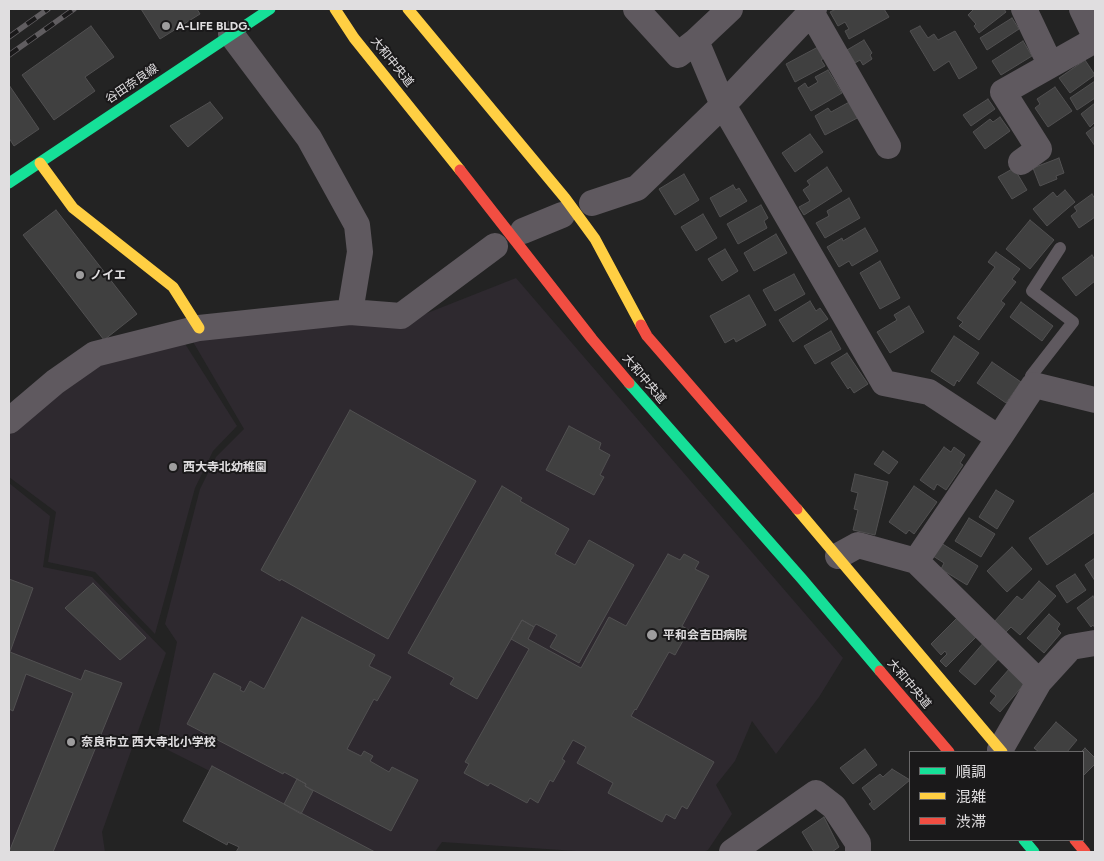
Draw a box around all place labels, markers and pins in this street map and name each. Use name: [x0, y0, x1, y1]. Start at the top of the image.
place label: A-LIFE BLDG.: [176, 19, 250, 33]
marker: A-LIFE BLDG.: [160, 20, 172, 32]
place label: ノイエ: [90, 268, 126, 282]
marker: ノイエ: [74, 269, 86, 281]
place label: 西大寺北幼稚園: [183, 460, 267, 474]
marker: 西大寺北幼稚園: [167, 461, 179, 473]
marker: 平和会吉田病院: [645, 628, 659, 642]
place label: 平和会吉田病院: [663, 628, 747, 642]
place label: 奈良市立 西大寺北小学校: [81, 735, 216, 749]
marker: 奈良市立 西大寺北小学校: [65, 736, 77, 748]

